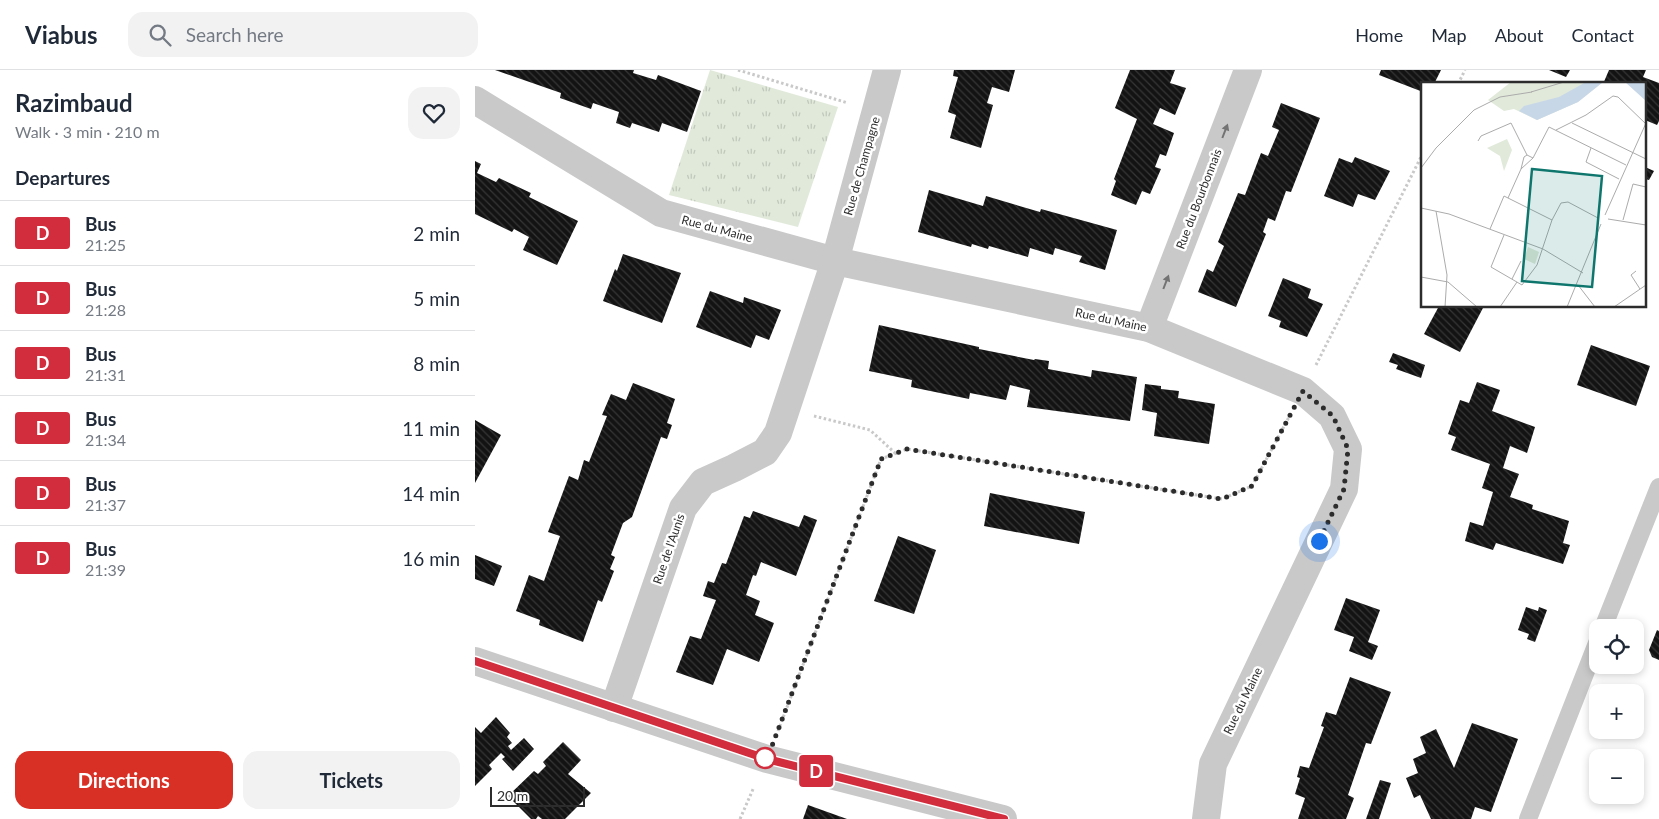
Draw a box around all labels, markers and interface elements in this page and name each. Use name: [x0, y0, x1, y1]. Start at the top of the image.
search box: [128, 12, 478, 57]
text: Viabus: [25, 20, 98, 49]
icon: search: [146, 21, 174, 49]
text: Search here: [186, 23, 284, 46]
text: Home: [1355, 24, 1403, 46]
text: Map: [1431, 24, 1467, 46]
text: About: [1495, 24, 1544, 46]
text: Contact: [1572, 24, 1634, 46]
inset map: [1421, 82, 1647, 308]
button: heart: [408, 87, 460, 139]
text: Razimbaud: [15, 88, 133, 117]
street label: Rue de Champagne: [840, 115, 883, 217]
text: Walk · 3 min · 210 m: [15, 122, 160, 141]
one-way arrow: [1221, 123, 1229, 138]
street label: Rue du Bourbonnais: [1172, 146, 1225, 251]
text: Departures: [15, 166, 110, 189]
text: Bus: [85, 212, 116, 235]
street label: Rue du Maine: [680, 212, 754, 245]
text: D: [36, 222, 49, 244]
text: 2 min: [413, 222, 460, 245]
text: 21:25: [85, 235, 126, 254]
one-way arrow: [1163, 275, 1171, 290]
text: Bus: [85, 277, 116, 300]
text: D: [36, 287, 49, 309]
text: 5 min: [413, 287, 460, 310]
text: 21:28: [85, 300, 126, 319]
street label: Rue du Maine: [1074, 305, 1148, 334]
text: Bus: [85, 342, 116, 365]
text: D: [36, 352, 49, 374]
text: 8 min: [413, 352, 460, 375]
text: 21:31: [85, 365, 126, 384]
text: Bus: [85, 407, 116, 430]
text: D: [36, 417, 49, 439]
text: 11 min: [402, 417, 460, 440]
text: 21:34: [85, 430, 126, 449]
text: Bus: [85, 472, 116, 495]
text: D: [36, 482, 49, 504]
text: 14 min: [402, 482, 460, 505]
text: 21:37: [85, 495, 126, 514]
street label: Rue de l'Aunis: [649, 512, 688, 586]
your location: [1307, 529, 1332, 554]
text: Bus: [85, 537, 116, 560]
text: D: [36, 547, 49, 569]
text: 16 min: [402, 547, 460, 570]
text: 21:39: [85, 560, 126, 579]
map controls: [1589, 619, 1644, 804]
button: locate: [1589, 619, 1644, 674]
street label: Rue du Maine: [1220, 665, 1265, 737]
button: +: [1589, 684, 1644, 739]
unlabelled marker: [754, 747, 776, 769]
button: −: [1589, 749, 1644, 804]
button: Directions: [15, 751, 233, 809]
button: Tickets: [243, 751, 460, 809]
line badge: D: [800, 755, 832, 787]
text: D: [809, 760, 823, 782]
scale bar: [490, 784, 585, 807]
text: 20 m: [497, 787, 528, 804]

